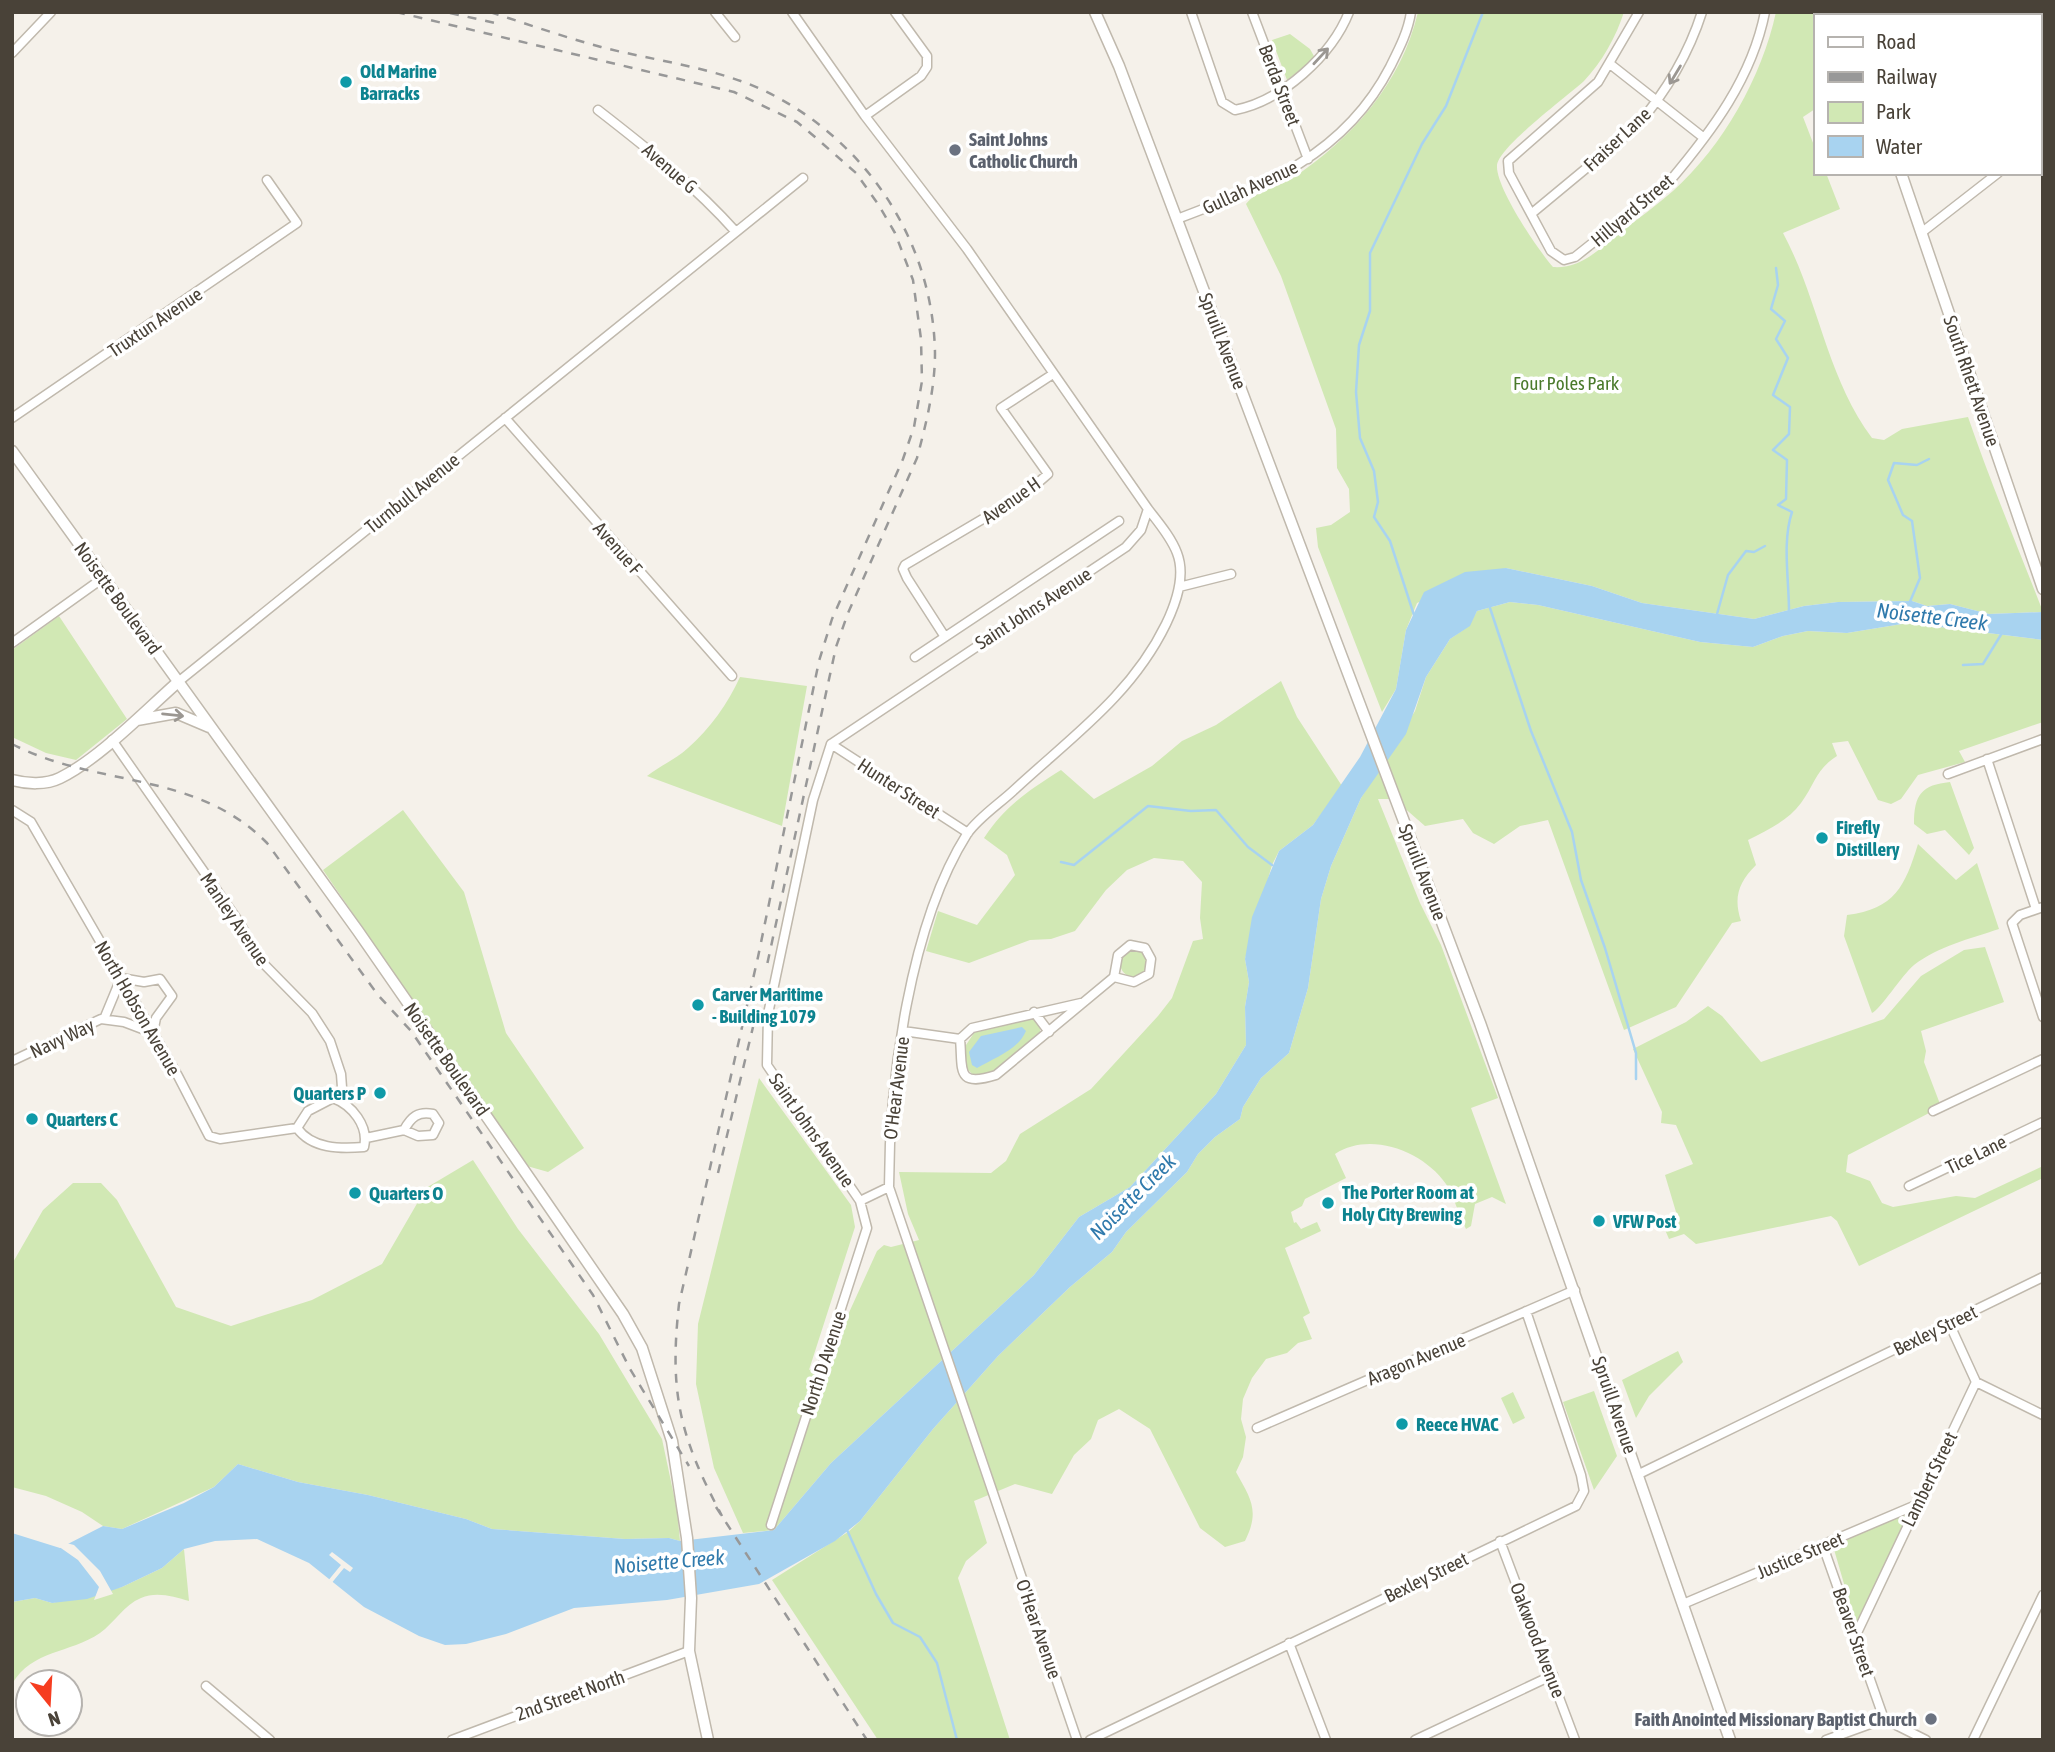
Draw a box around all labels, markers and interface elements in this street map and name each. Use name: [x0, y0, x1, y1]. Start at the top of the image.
legend: [1814, 14, 2041, 175]
text: Road: [1876, 29, 1916, 53]
street label: Berda Street: [1254, 41, 1306, 129]
one-way arrow: [1313, 48, 1330, 65]
place label: Old Marine Barracks: [360, 60, 437, 104]
one-way arrow: [1668, 64, 1682, 84]
text: Railway: [1876, 64, 1938, 88]
marker: Old Marine Barracks: [338, 74, 354, 90]
text: Park: [1876, 99, 1911, 123]
street label: Fraiser Lane: [1579, 103, 1655, 175]
place label: Saint Johns Catholic Church: [969, 128, 1078, 172]
text: Water: [1876, 134, 1923, 158]
street label: Avenue G: [638, 138, 702, 198]
marker: Saint Johns Catholic Church: [947, 142, 963, 158]
street label: Gullah Avenue: [1199, 155, 1301, 219]
street label: Hillyard Street: [1586, 169, 1678, 251]
street label: Truxtun Avenue: [104, 282, 206, 362]
street label: Spruill Avenue: [1195, 290, 1251, 392]
street label: South Rhett Avenue: [1939, 313, 2005, 449]
park label: Four Poles Park: [1513, 372, 1620, 394]
street label: Turnbull Avenue: [360, 448, 464, 538]
street label: Avenue H: [978, 472, 1044, 528]
street label: Avenue F: [589, 517, 647, 579]
street label: Noisette Boulevard: [70, 538, 166, 658]
street label: Saint Johns Avenue: [971, 562, 1095, 654]
water label: Noisette Creek: [1875, 597, 1990, 635]
one-way arrow: [161, 709, 184, 722]
street label: Hunter Street: [854, 753, 944, 823]
place label: Firefly Distillery: [1836, 816, 1900, 860]
street label: Spruill Avenue: [1395, 821, 1451, 923]
marker: Firefly Distillery: [1814, 830, 1830, 846]
street label: Manley Avenue: [196, 868, 274, 970]
street label: North Hobson Avenue: [91, 937, 185, 1079]
place label: Carver Maritime - Building 1079: [712, 983, 824, 1027]
marker: Carver Maritime - Building 1079: [690, 997, 706, 1013]
street label: Noisette Boulevard: [400, 998, 494, 1120]
street label: Navy Way: [26, 1014, 98, 1062]
street label: O'Hear Avenue: [879, 1035, 913, 1141]
street label: Saint Johns Avenue: [765, 1069, 859, 1191]
place label: Quarters P: [293, 1082, 367, 1104]
marker: Quarters P: [372, 1085, 388, 1101]
place label: Quarters C: [46, 1108, 118, 1130]
marker: Quarters C: [24, 1111, 40, 1127]
street label: Tice Lane: [1942, 1130, 2010, 1178]
water label: Noisette Creek: [1084, 1148, 1181, 1244]
place label: The Porter Room at Holy City Brewing: [1342, 1181, 1474, 1225]
place label: Quarters O: [369, 1182, 443, 1204]
marker: Quarters O: [347, 1185, 363, 1201]
marker: The Porter Room at Holy City Brewing: [1320, 1195, 1336, 1211]
place label: VFW Post: [1612, 1210, 1677, 1232]
marker: VFW Post: [1591, 1213, 1607, 1229]
street label: Bexley Street: [1889, 1300, 1981, 1360]
street label: North D Avenue: [796, 1308, 850, 1418]
street label: Aragon Avenue: [1364, 1328, 1468, 1390]
street label: Spruill Avenue: [1588, 1353, 1642, 1457]
place label: Reece HVAC: [1416, 1413, 1499, 1435]
marker: Reece HVAC: [1394, 1416, 1410, 1432]
street label: Lambert Street: [1897, 1428, 1961, 1530]
street label: Justice Street: [1753, 1527, 1847, 1583]
water label: Noisette Creek: [612, 1544, 726, 1578]
street label: Bexley Street: [1380, 1547, 1472, 1607]
street label: O'Hear Avenue: [1012, 1576, 1066, 1682]
street label: Oakwood Avenue: [1506, 1579, 1570, 1701]
street label: Beaver Street: [1829, 1585, 1879, 1679]
street label: 2nd Street North: [513, 1665, 627, 1725]
north arrow: [14, 1668, 84, 1738]
text: N: [46, 1707, 63, 1731]
place label: Faith Anointed Missionary Baptist Church: [1635, 1708, 1917, 1730]
marker: Faith Anointed Missionary Baptist Church: [1923, 1711, 1939, 1727]

